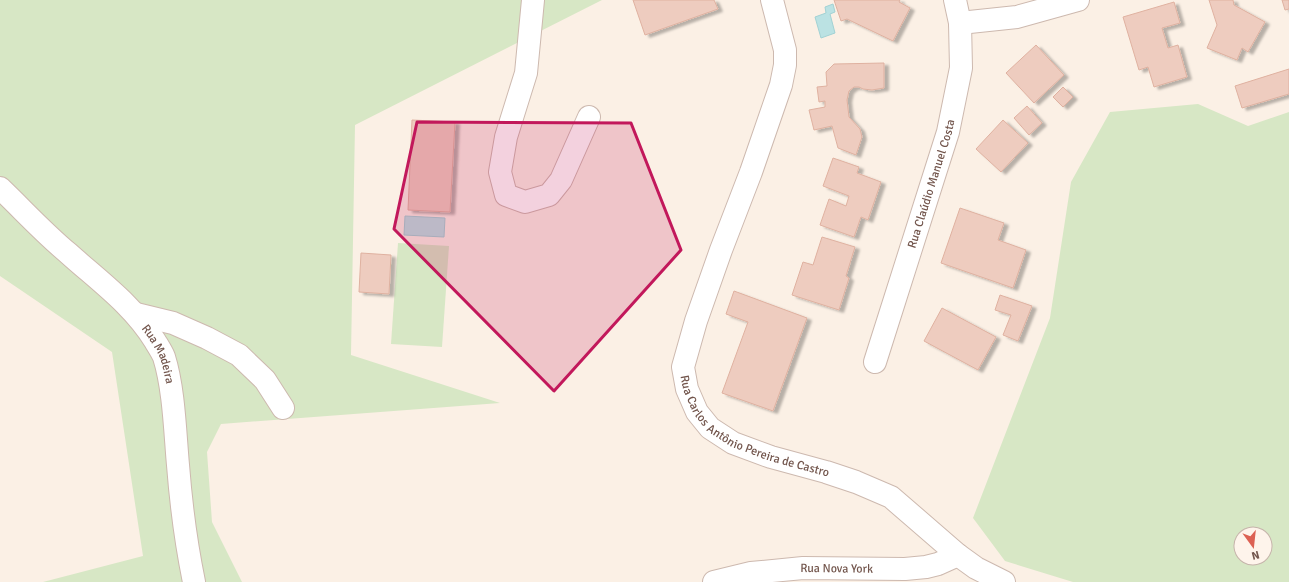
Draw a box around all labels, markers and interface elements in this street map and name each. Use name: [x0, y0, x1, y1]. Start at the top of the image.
street label: Rua Claúdio Manuel Costa: [905, 118, 958, 250]
street label: Rua Madeira: [138, 322, 177, 385]
street label: Rua Carlos Antônio Pereira de Castro: [677, 374, 831, 481]
north arrow: [1233, 526, 1273, 566]
text: N: [1250, 548, 1261, 562]
street label: Rua Nova York: [800, 561, 873, 577]

